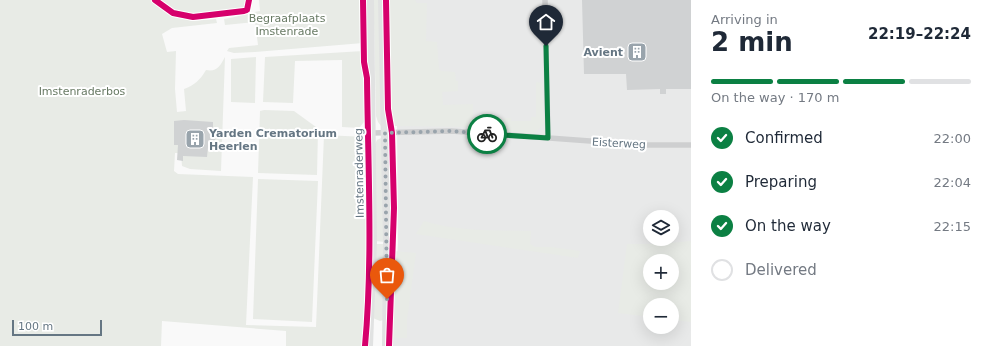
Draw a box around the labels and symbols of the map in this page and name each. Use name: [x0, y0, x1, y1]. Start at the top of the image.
pin: [529, 5, 563, 46]
park label: Begraafplaats Imstenrade: [249, 12, 326, 38]
building icon: Avient: [626, 41, 648, 63]
place label: Avient: [583, 46, 623, 59]
park label: Imstenraderbos: [39, 85, 126, 98]
courier: [467, 114, 507, 154]
place label: Yarden Crematorium Heerlen: [208, 127, 337, 153]
building icon: Yarden Crematorium Heerlen: [184, 128, 206, 150]
street label: Imstenraderweg: [352, 128, 367, 218]
street label: Eisterweg: [592, 136, 646, 151]
pin: [370, 258, 404, 299]
scale bar: [12, 318, 102, 337]

